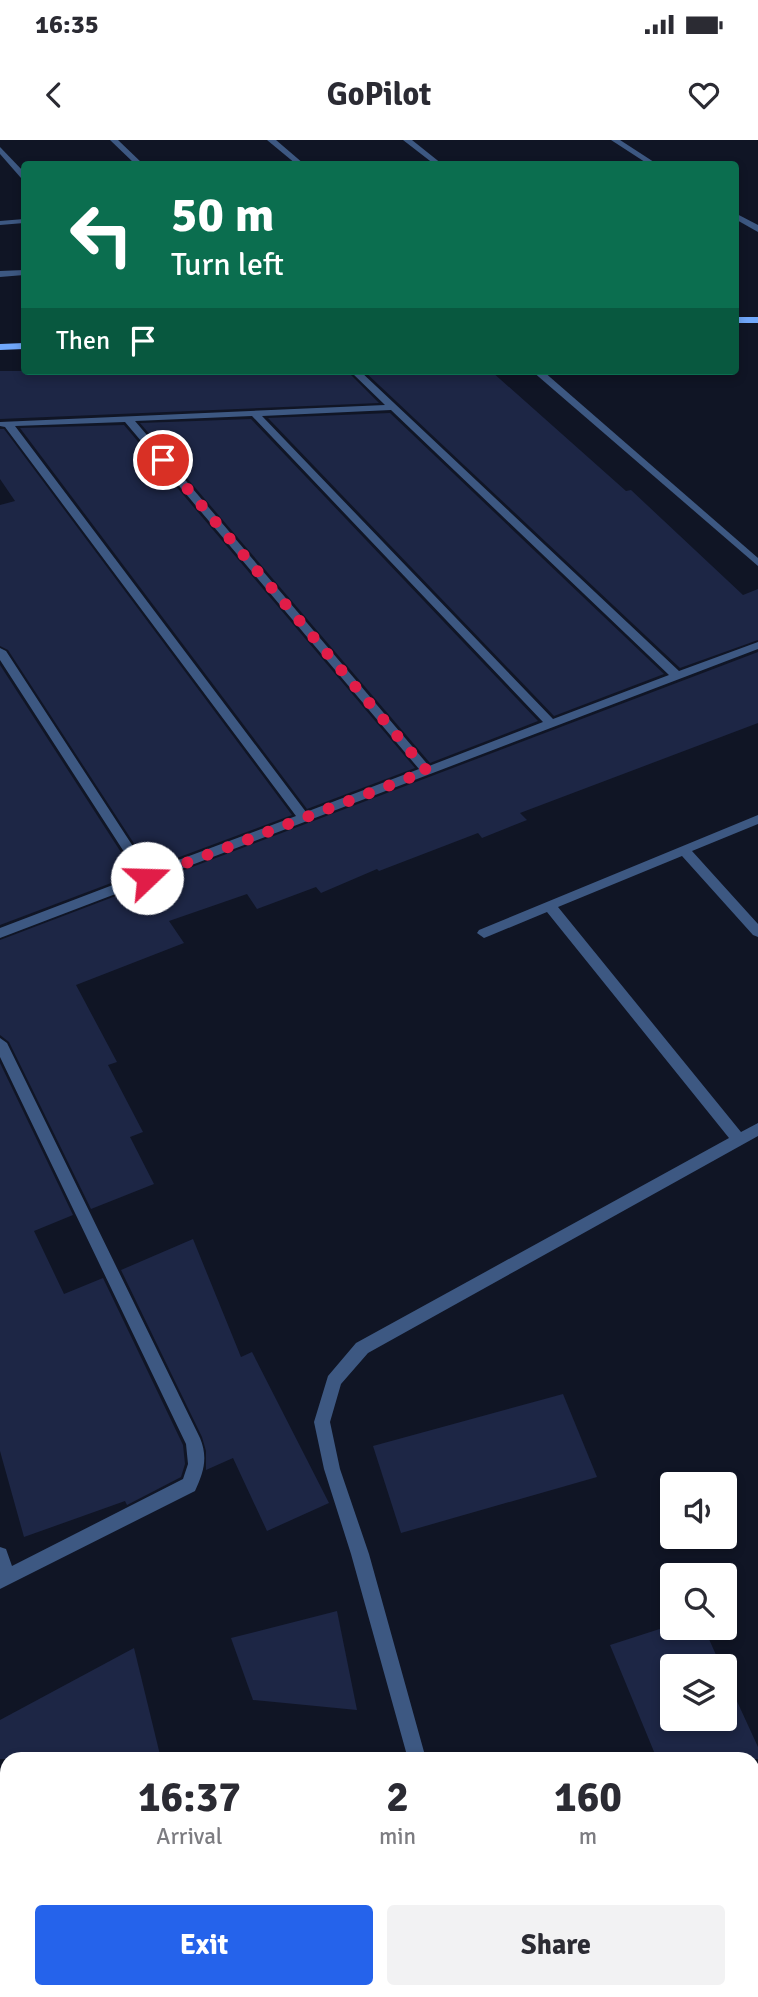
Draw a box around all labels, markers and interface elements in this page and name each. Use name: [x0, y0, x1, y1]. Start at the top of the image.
text: 16:35: [35, 9, 99, 41]
text: GoPilot: [327, 75, 431, 114]
icon: back: [35, 76, 73, 114]
icon: heart: [685, 76, 723, 114]
text: 50 m: [171, 185, 274, 245]
icon: left: [56, 189, 147, 280]
text: Turn left: [171, 245, 284, 284]
icon: arrive: [124, 322, 162, 360]
text: Then: [56, 325, 110, 357]
pin: [133, 430, 193, 490]
icon: arrive: [144, 441, 182, 479]
position arrow: [110, 841, 184, 915]
map controls: [660, 1472, 737, 1731]
button: sound: [660, 1472, 737, 1549]
button: search: [660, 1563, 737, 1640]
button: layers: [660, 1654, 737, 1731]
text: 16:37: [138, 1772, 241, 1823]
text: 2: [386, 1772, 409, 1823]
text: 160: [554, 1772, 622, 1823]
text: Arrival: [156, 1822, 223, 1851]
text: min: [379, 1822, 416, 1851]
text: m: [579, 1822, 597, 1851]
button: Exit: [35, 1905, 373, 1985]
button: Share: [387, 1905, 725, 1985]

